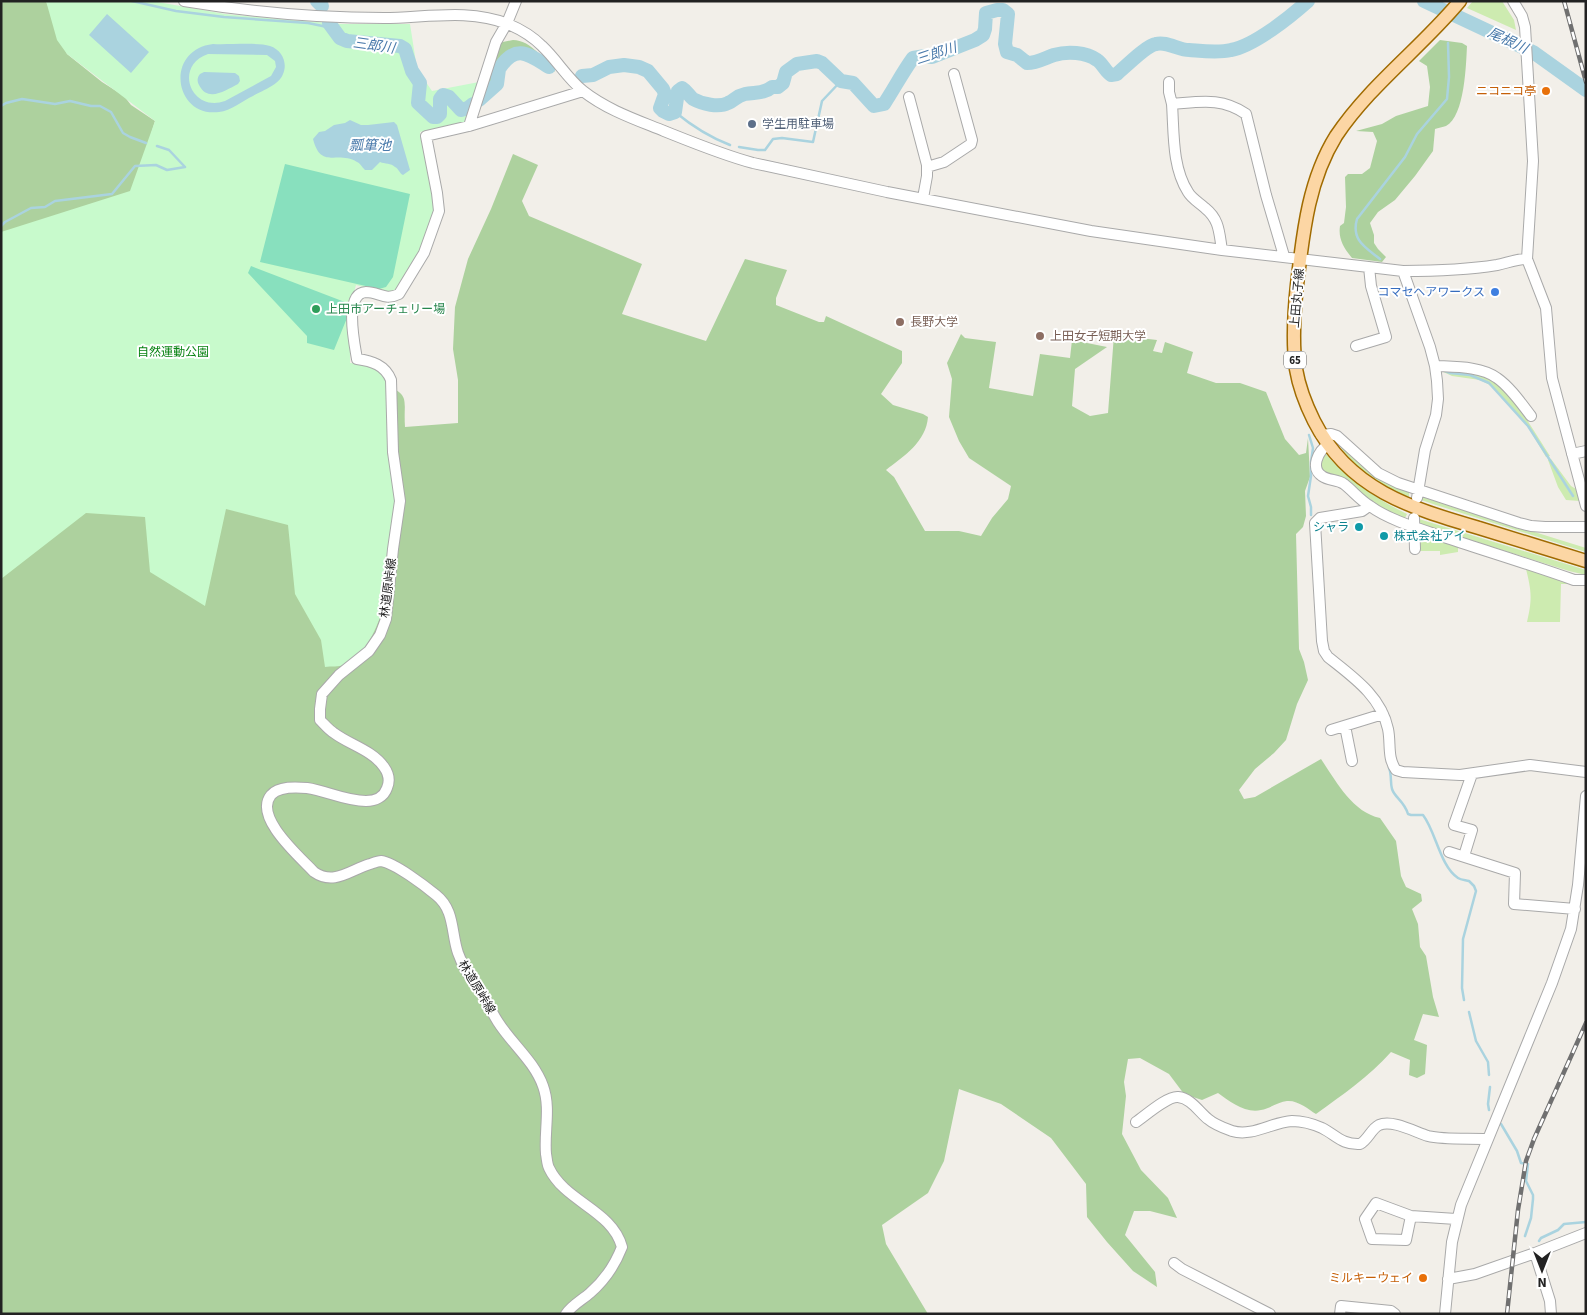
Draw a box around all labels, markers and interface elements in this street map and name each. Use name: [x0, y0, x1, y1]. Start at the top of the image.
water label: 尾根川: [1484, 23, 1533, 60]
water label: 三郎川: [352, 33, 398, 59]
water label: 三郎川: [913, 37, 961, 70]
place label: ニコニコ亭: [1476, 83, 1536, 100]
marker: ニコニコ亭: [1540, 85, 1552, 97]
place label: 学生用駐車場: [762, 116, 834, 133]
marker: 学生用駐車場: [746, 118, 758, 130]
water label: 瓢箪池: [349, 136, 393, 156]
street label: 上田丸子線: [1286, 267, 1309, 329]
place label: コマセヘアワークス: [1378, 284, 1485, 301]
marker: コマセヘアワークス: [1489, 286, 1501, 298]
place label: 上田市アーチェリー場: [326, 301, 445, 318]
marker: 上田市アーチェリー場: [310, 303, 322, 315]
place label: 長野大学: [910, 314, 958, 331]
marker: 長野大学: [894, 316, 906, 328]
place label: 上田女子短期大学: [1050, 328, 1146, 345]
marker: 上田女子短期大学: [1034, 330, 1046, 342]
park label: 自然運動公園: [137, 344, 209, 361]
road number: 65: [1284, 352, 1306, 368]
place label: シャラ: [1313, 519, 1349, 536]
marker: シャラ: [1353, 521, 1365, 533]
place label: 株式会社アイ: [1394, 528, 1465, 545]
marker: 株式会社アイ: [1378, 530, 1390, 542]
street label: 林道原峠線: [376, 557, 401, 619]
street label: 林道原峠線: [454, 957, 499, 1017]
north arrow: [1517, 1245, 1567, 1295]
place label: ミルキーウェイ: [1329, 1270, 1413, 1287]
marker: ミルキーウェイ: [1417, 1272, 1429, 1284]
text: N: [1537, 1272, 1547, 1292]

